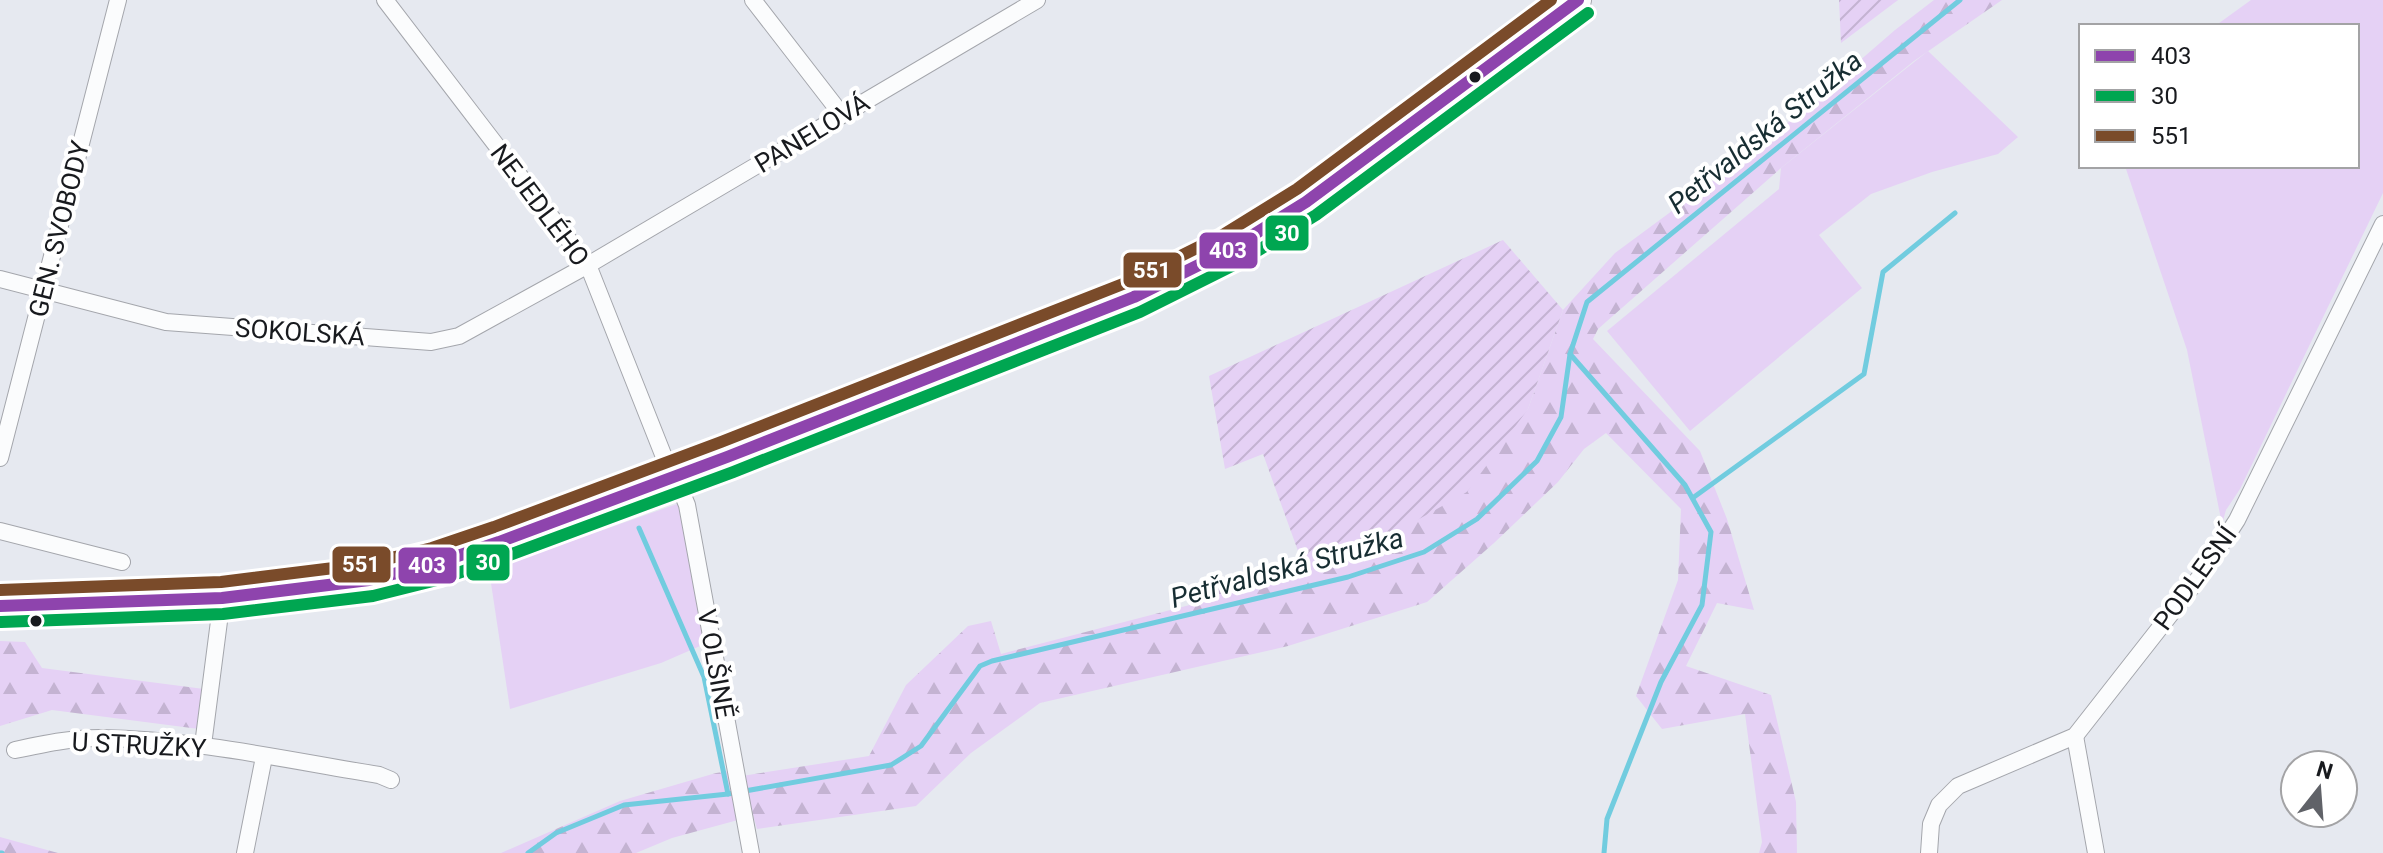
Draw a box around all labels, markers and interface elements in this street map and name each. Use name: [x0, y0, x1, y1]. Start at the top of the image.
legend: [2079, 24, 2359, 168]
text: 403: [2151, 42, 2191, 70]
water label: Petřvaldská Stružka: [1661, 44, 1869, 220]
unlabelled marker: [1467, 69, 1483, 85]
text: 30: [2151, 82, 2178, 110]
street label: PANELOVÁ: [749, 87, 875, 179]
text: 551: [2151, 122, 2191, 150]
street label: GEN. SVOBODY: [23, 138, 95, 320]
street label: NEJEDLÉHO: [484, 138, 596, 272]
line badge: 30: [1264, 214, 1310, 252]
text: 30: [1274, 221, 1300, 246]
line badge: 403: [1198, 231, 1259, 270]
text: 403: [1209, 238, 1247, 263]
line badge: 551: [1122, 251, 1183, 289]
text: 551: [1133, 258, 1171, 283]
street label: SOKOLSKÁ: [234, 313, 366, 351]
street label: PODLESNÍ: [2147, 519, 2243, 636]
water label: Petřvaldská Stružka: [1167, 521, 1407, 615]
line badge: 30: [465, 543, 511, 582]
line badge: 551: [331, 545, 392, 584]
line badge: 403: [397, 546, 458, 585]
text: 30: [475, 550, 501, 575]
text: 551: [342, 552, 380, 577]
text: 403: [408, 553, 446, 578]
street label: V OLŠINĚ: [692, 607, 740, 721]
unlabelled marker: [28, 613, 44, 629]
street label: U STRUŽKY: [71, 726, 207, 764]
north arrow: [2279, 749, 2359, 829]
text: N: [2314, 756, 2336, 785]

